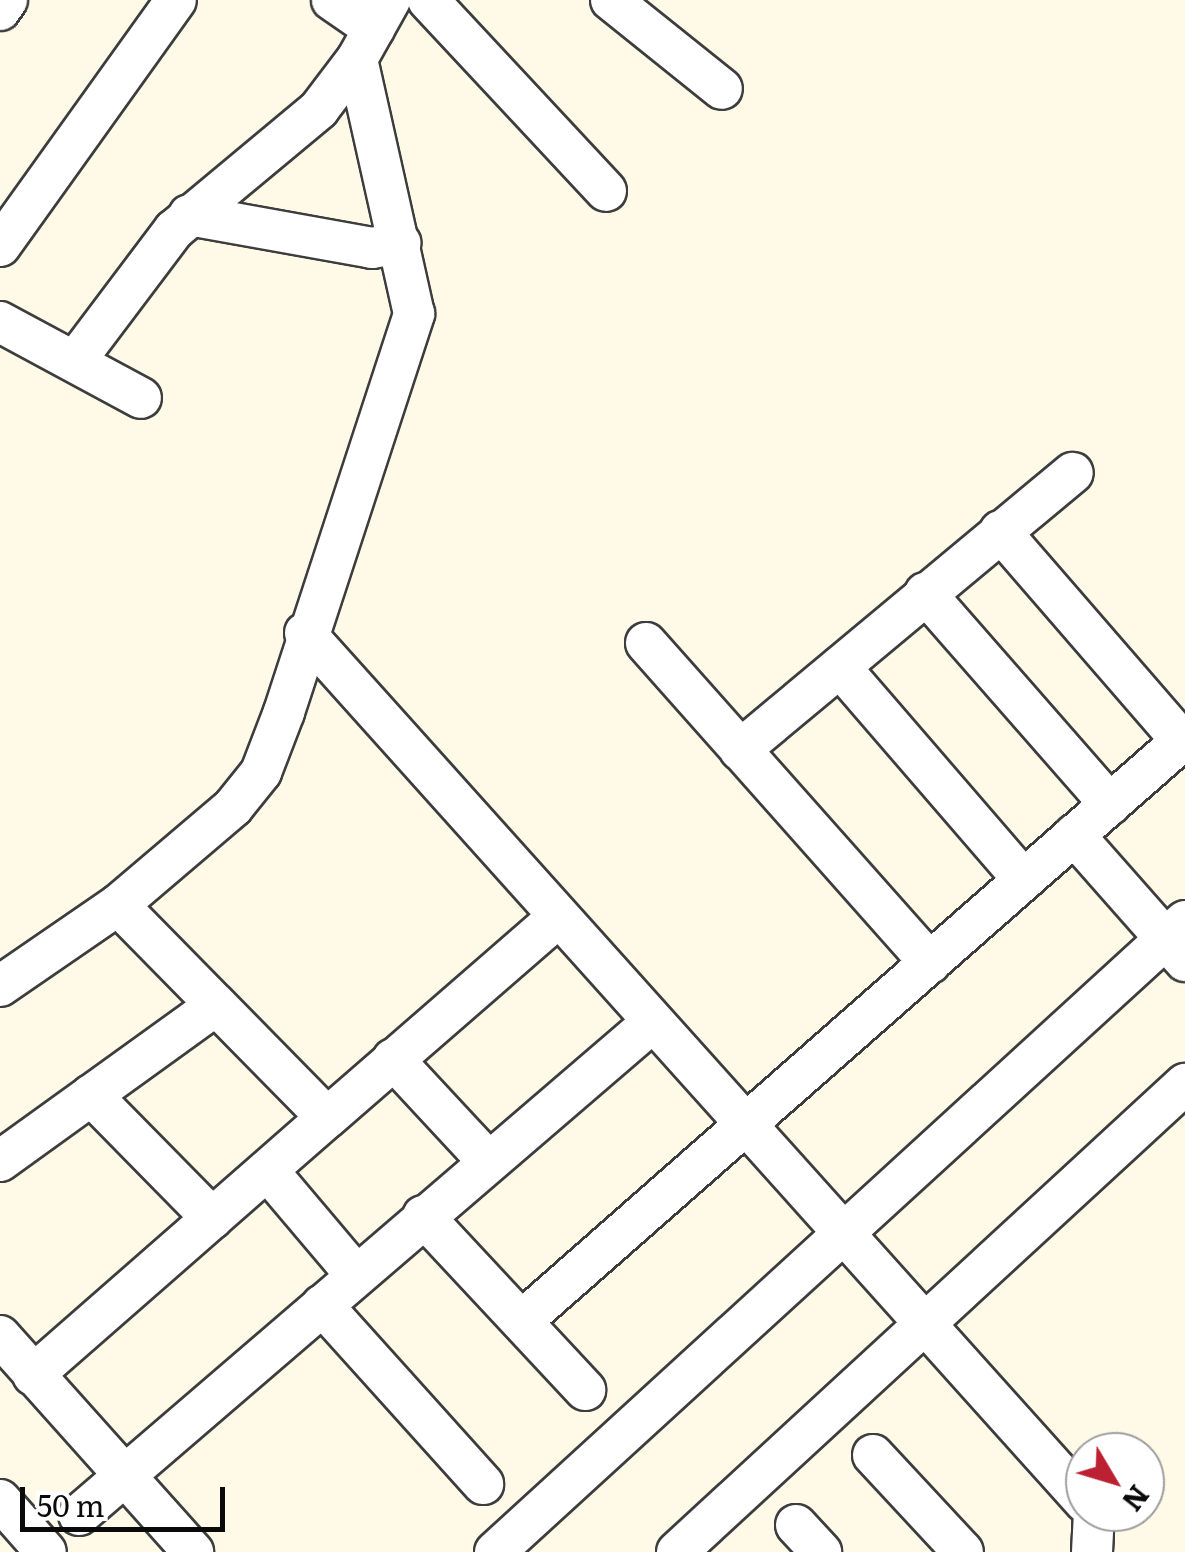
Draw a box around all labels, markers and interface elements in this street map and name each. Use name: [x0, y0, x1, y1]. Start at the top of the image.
north arrow: [1065, 1432, 1165, 1532]
scale bar: [25, 1467, 230, 1529]
text: N: [1113, 1477, 1161, 1521]
text: 50 m: [37, 1482, 105, 1526]

